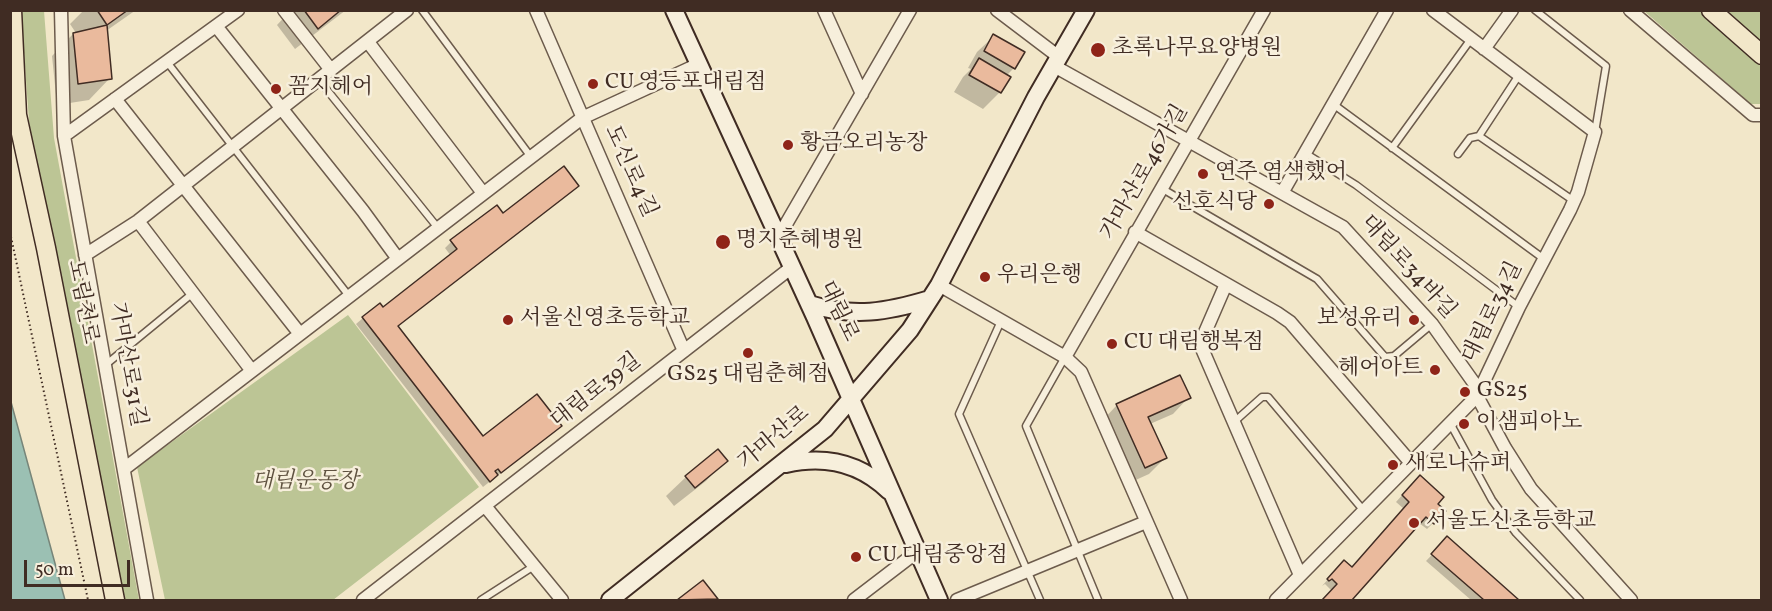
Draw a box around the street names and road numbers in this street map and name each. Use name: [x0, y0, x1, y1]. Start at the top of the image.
street label: 가마산로46가길: [1097, 101, 1195, 245]
street label: 도신로4길: [597, 122, 661, 222]
street label: 대림로34바길: [1353, 211, 1461, 325]
street label: 도림천로: [60, 258, 102, 346]
street label: 대림로34길: [1458, 258, 1530, 368]
street label: 대림로: [812, 278, 862, 346]
street label: 가마산로31길: [102, 301, 150, 429]
street label: 대림로39길: [547, 349, 647, 435]
street label: 가마산로: [734, 402, 816, 476]

